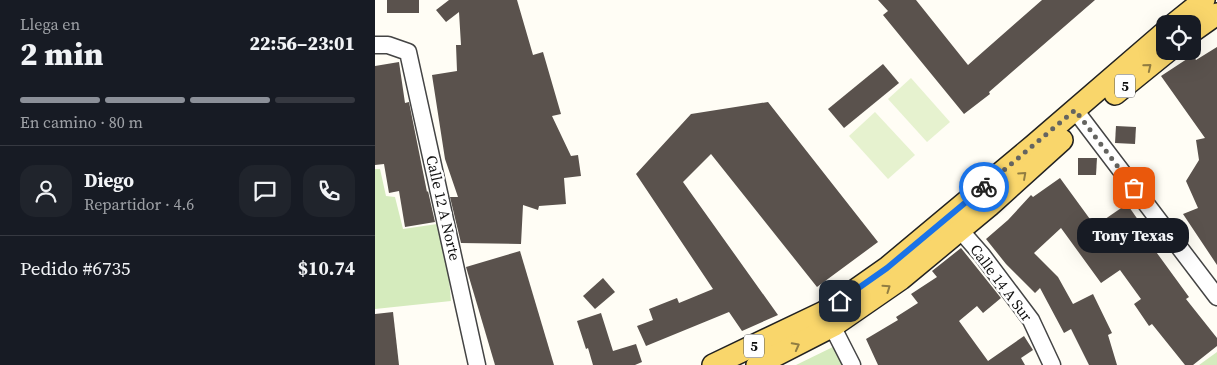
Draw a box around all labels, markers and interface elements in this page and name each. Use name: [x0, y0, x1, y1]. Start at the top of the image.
text: Llega en: [20, 13, 80, 35]
map controls: [1156, 15, 1201, 60]
button: locate: [1156, 15, 1201, 60]
text: 22:56–23:01: [250, 30, 355, 56]
text: 2 min: [20, 32, 103, 76]
one-way arrow: [1142, 64, 1151, 73]
road number: 5: [1115, 74, 1135, 98]
text: En camino · 80 m: [20, 111, 143, 133]
street label: Calle 12 A Norte: [421, 153, 466, 263]
courier: [959, 162, 1009, 212]
button: person: [20, 165, 72, 217]
button: chat: [239, 165, 291, 217]
button: phone: [303, 165, 355, 217]
text: Diego: [84, 167, 134, 193]
pin: [1113, 167, 1155, 209]
one-way arrow: [1017, 172, 1026, 181]
icon: bike: [970, 173, 998, 201]
icon: bag: [1120, 174, 1148, 202]
text: Repartidor · 4.6: [84, 193, 194, 215]
callout: Tony Texas: [1078, 218, 1190, 253]
text: Tony Texas: [1092, 224, 1174, 246]
street label: Calle 14 A Sur: [965, 240, 1038, 326]
text: Pedido #6735: [20, 255, 131, 281]
text: $10.74: [298, 255, 355, 281]
pin: [819, 280, 861, 322]
one-way arrow: [881, 285, 891, 294]
icon: home: [826, 287, 854, 315]
road number: 5: [744, 334, 764, 358]
one-way arrow: [790, 343, 799, 353]

